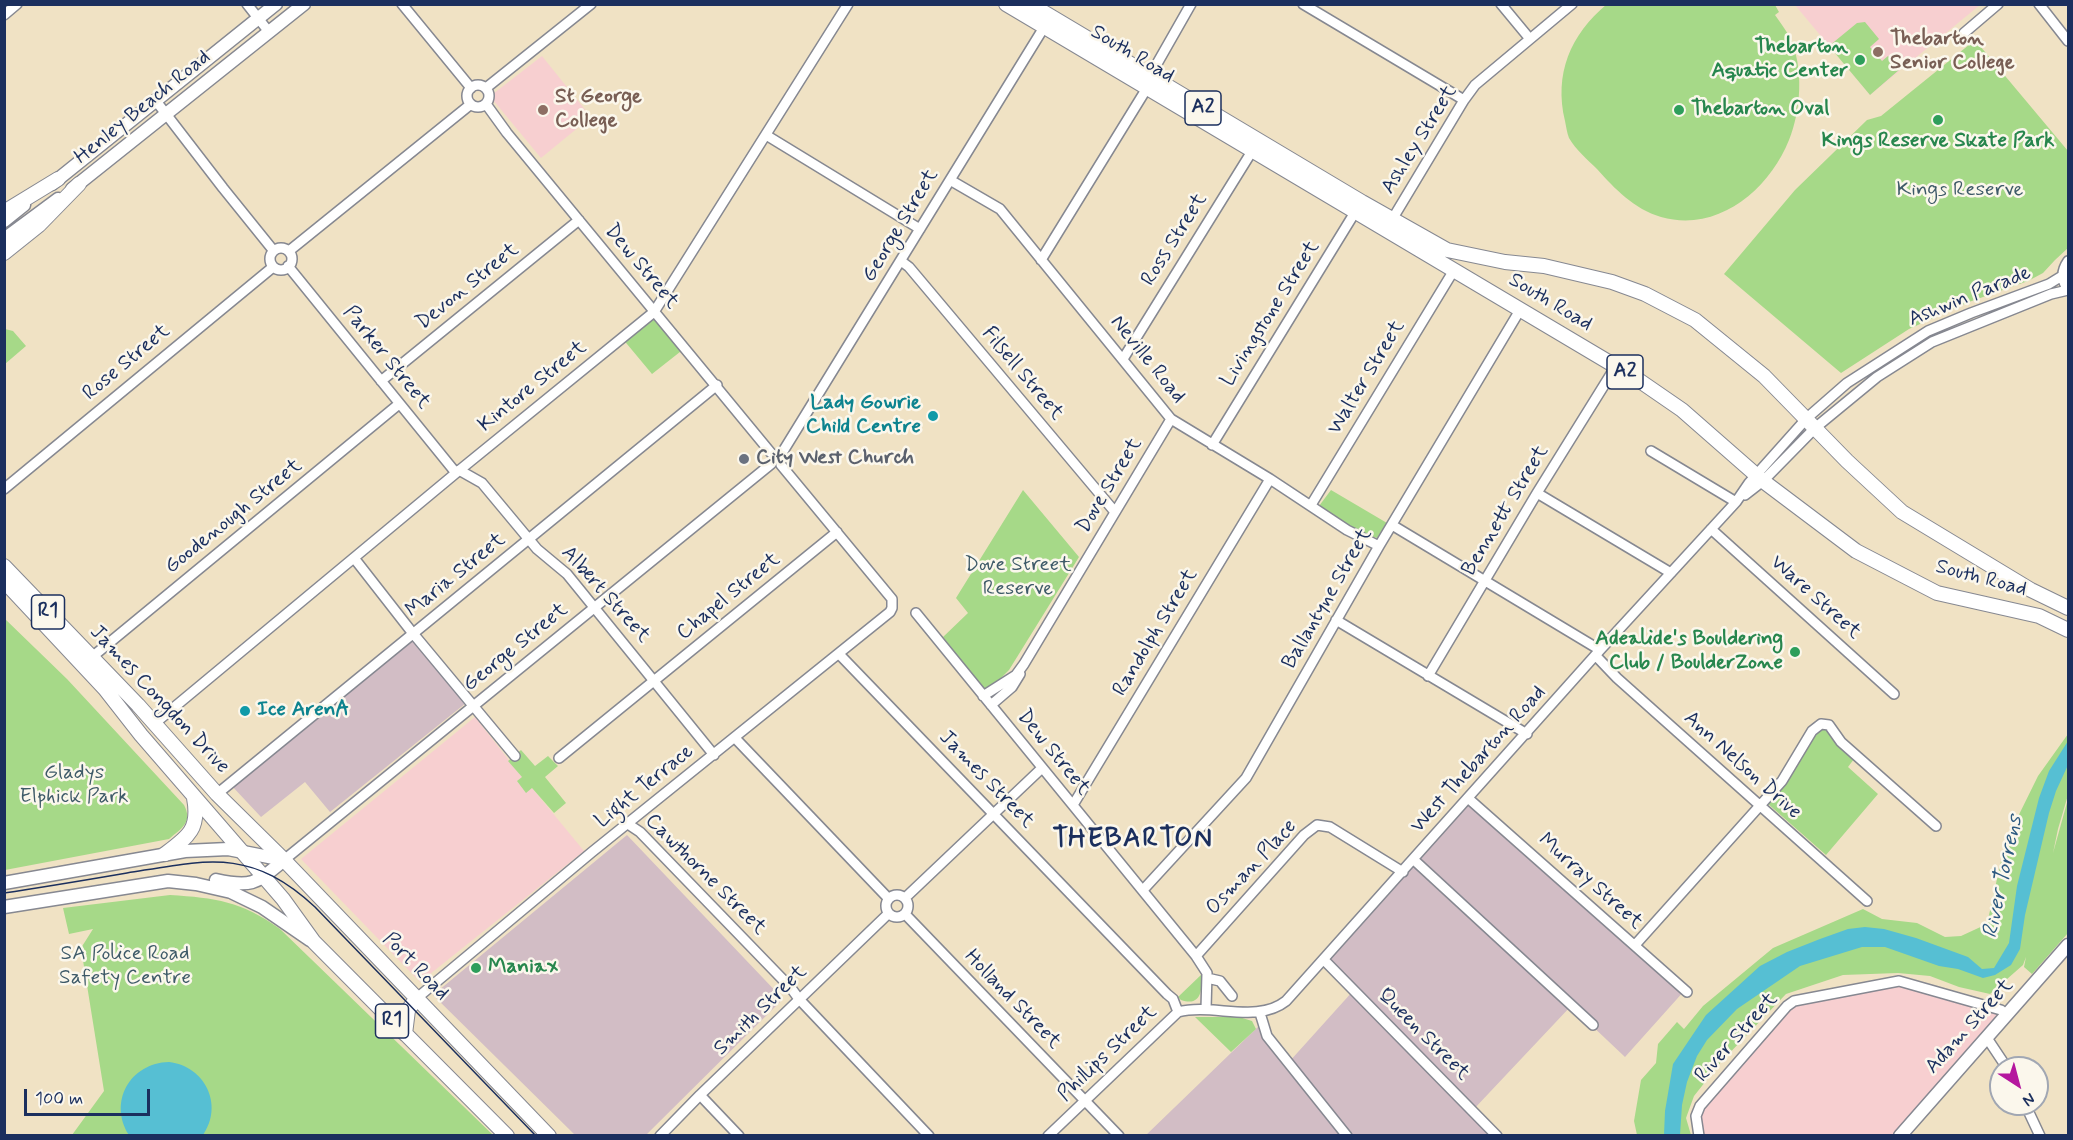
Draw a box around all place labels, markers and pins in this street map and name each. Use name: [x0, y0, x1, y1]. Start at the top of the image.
place label: Thebarton Senior College: [1890, 27, 2015, 77]
place label: Thebarton Aquatic Center: [1711, 35, 1848, 85]
marker: Thebarton Senior College: [1871, 45, 1885, 59]
marker: Thebarton Aquatic Center: [1853, 53, 1867, 67]
place label: St George College: [555, 85, 642, 135]
place label: Thebarton Oval: [1691, 97, 1829, 123]
marker: St George College: [536, 103, 550, 117]
marker: Thebarton Oval: [1672, 103, 1686, 117]
marker: Kings Reserve Skate Park: [1931, 113, 1945, 127]
place label: Kings Reserve Skate Park: [1822, 129, 2054, 155]
place label: Lady Gowrie Child Centre: [806, 391, 921, 441]
marker: Lady Gowrie Child Centre: [926, 409, 940, 423]
place label: City West Church: [756, 446, 914, 472]
marker: City West Church: [737, 452, 751, 466]
place label: Adealide's Bouldering Club / BoulderZone: [1595, 627, 1783, 677]
marker: Adealide's Bouldering Club / BoulderZone: [1788, 645, 1802, 659]
place label: Ice ArenA: [257, 698, 349, 724]
marker: Ice ArenA: [238, 704, 252, 718]
place label: Maniax: [488, 955, 558, 981]
marker: Maniax: [469, 961, 483, 975]

